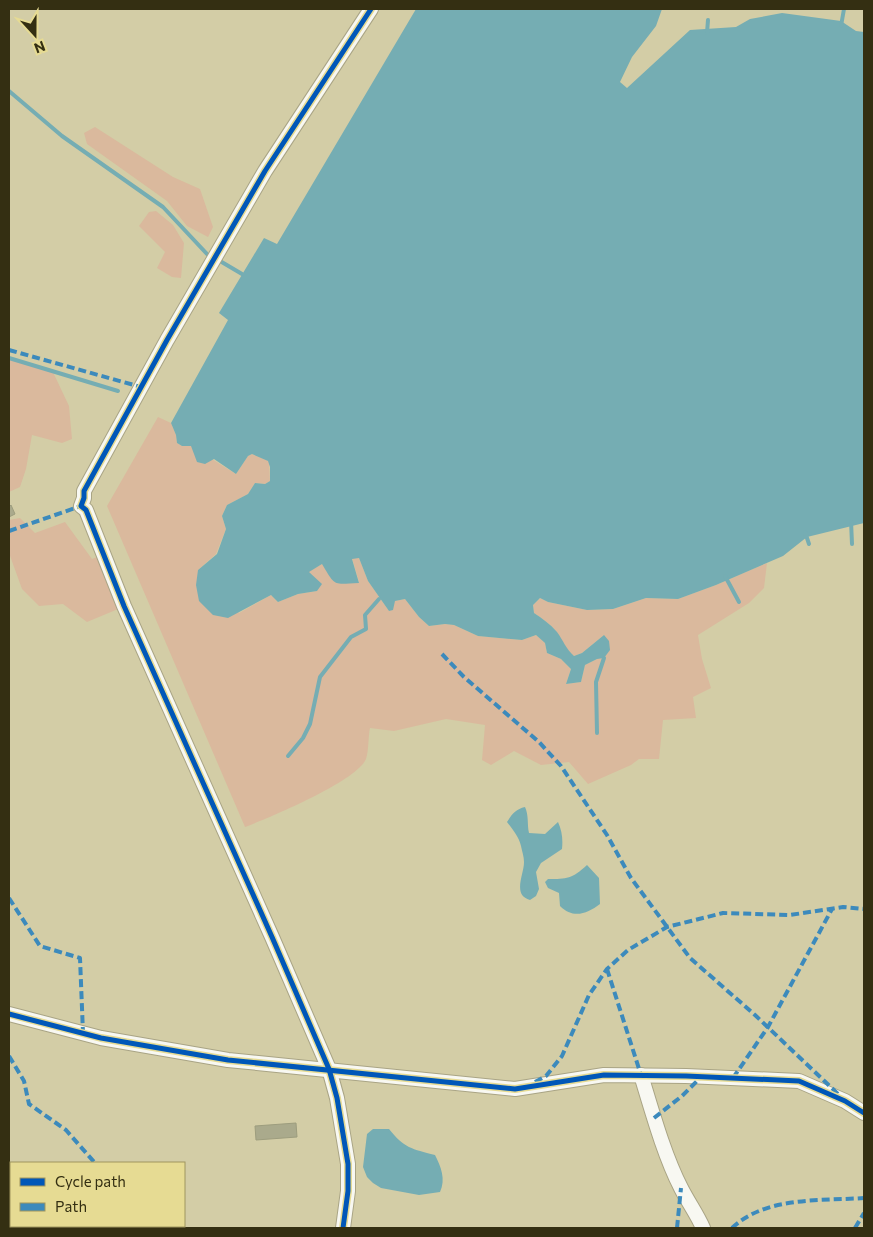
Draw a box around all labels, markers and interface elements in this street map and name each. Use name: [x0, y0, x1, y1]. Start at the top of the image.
north arrow: [10, 10, 60, 60]
text: N: [32, 38, 48, 57]
legend: [10, 1162, 185, 1227]
text: Cycle path: [55, 1172, 126, 1190]
text: Path: [55, 1197, 87, 1215]

